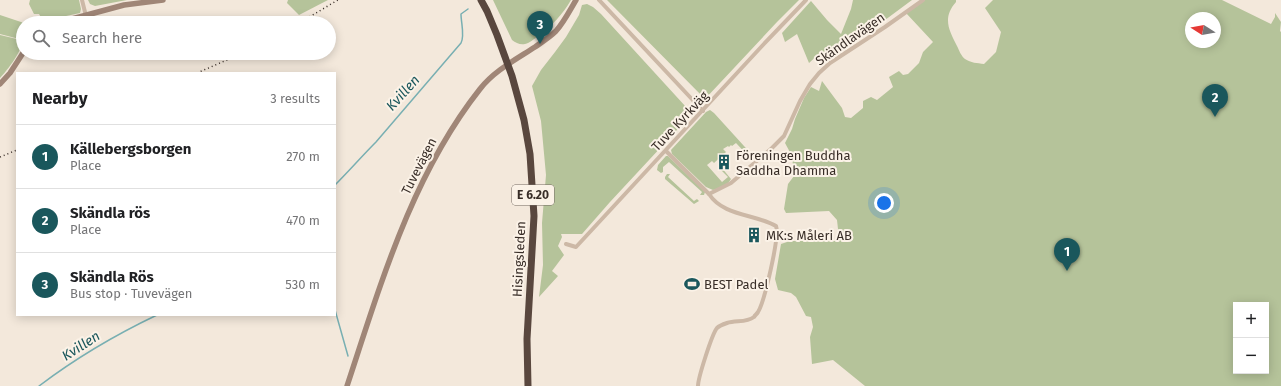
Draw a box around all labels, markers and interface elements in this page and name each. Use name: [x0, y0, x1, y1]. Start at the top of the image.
street label: Skändlavägen: [813, 10, 887, 68]
pin: 3: [527, 11, 553, 44]
north arrow: [1185, 12, 1221, 48]
search box: [16, 16, 336, 60]
icon: search: [30, 27, 52, 49]
text: Search here: [62, 29, 142, 47]
water label: Kvillen: [383, 72, 423, 114]
pin: 2: [1202, 84, 1228, 117]
text: Nearby: [32, 88, 87, 109]
street label: Tuve Kyrkväg: [649, 88, 712, 154]
text: 3 results: [270, 91, 320, 106]
street label: Tuvevägen: [398, 135, 440, 197]
text: Källebergsborgen: [70, 140, 191, 158]
place label: Föreningen Buddha Saddha Dhamma: [736, 148, 851, 178]
text: 1: [42, 149, 48, 164]
text: 270 m: [286, 149, 320, 164]
building icon: Föreningen Buddha Saddha Dhamma: [715, 153, 733, 171]
text: Place: [70, 158, 101, 173]
road number: E 6.20: [512, 185, 554, 205]
your location: [874, 193, 894, 213]
text: Skändla rös: [70, 204, 150, 222]
text: 2: [42, 213, 48, 228]
text: 470 m: [286, 213, 320, 228]
street label: Hisingsleden: [510, 221, 528, 297]
text: Place: [70, 222, 101, 237]
building icon: MK:s Måleri AB: [745, 226, 763, 244]
place label: MK:s Måleri AB: [766, 228, 852, 243]
pin: 1: [1054, 238, 1080, 271]
text: Skändla Rös: [70, 268, 154, 286]
sports icon: BEST Padel: [683, 275, 701, 293]
text: 3: [42, 277, 48, 292]
text: 530 m: [285, 277, 320, 292]
place label: BEST Padel: [704, 277, 768, 292]
text: Bus stop · Tuvevägen: [70, 286, 192, 301]
map controls: [1233, 302, 1269, 374]
button: +: [1233, 302, 1269, 338]
water label: Kvillen: [59, 327, 103, 365]
button: −: [1233, 338, 1269, 374]

